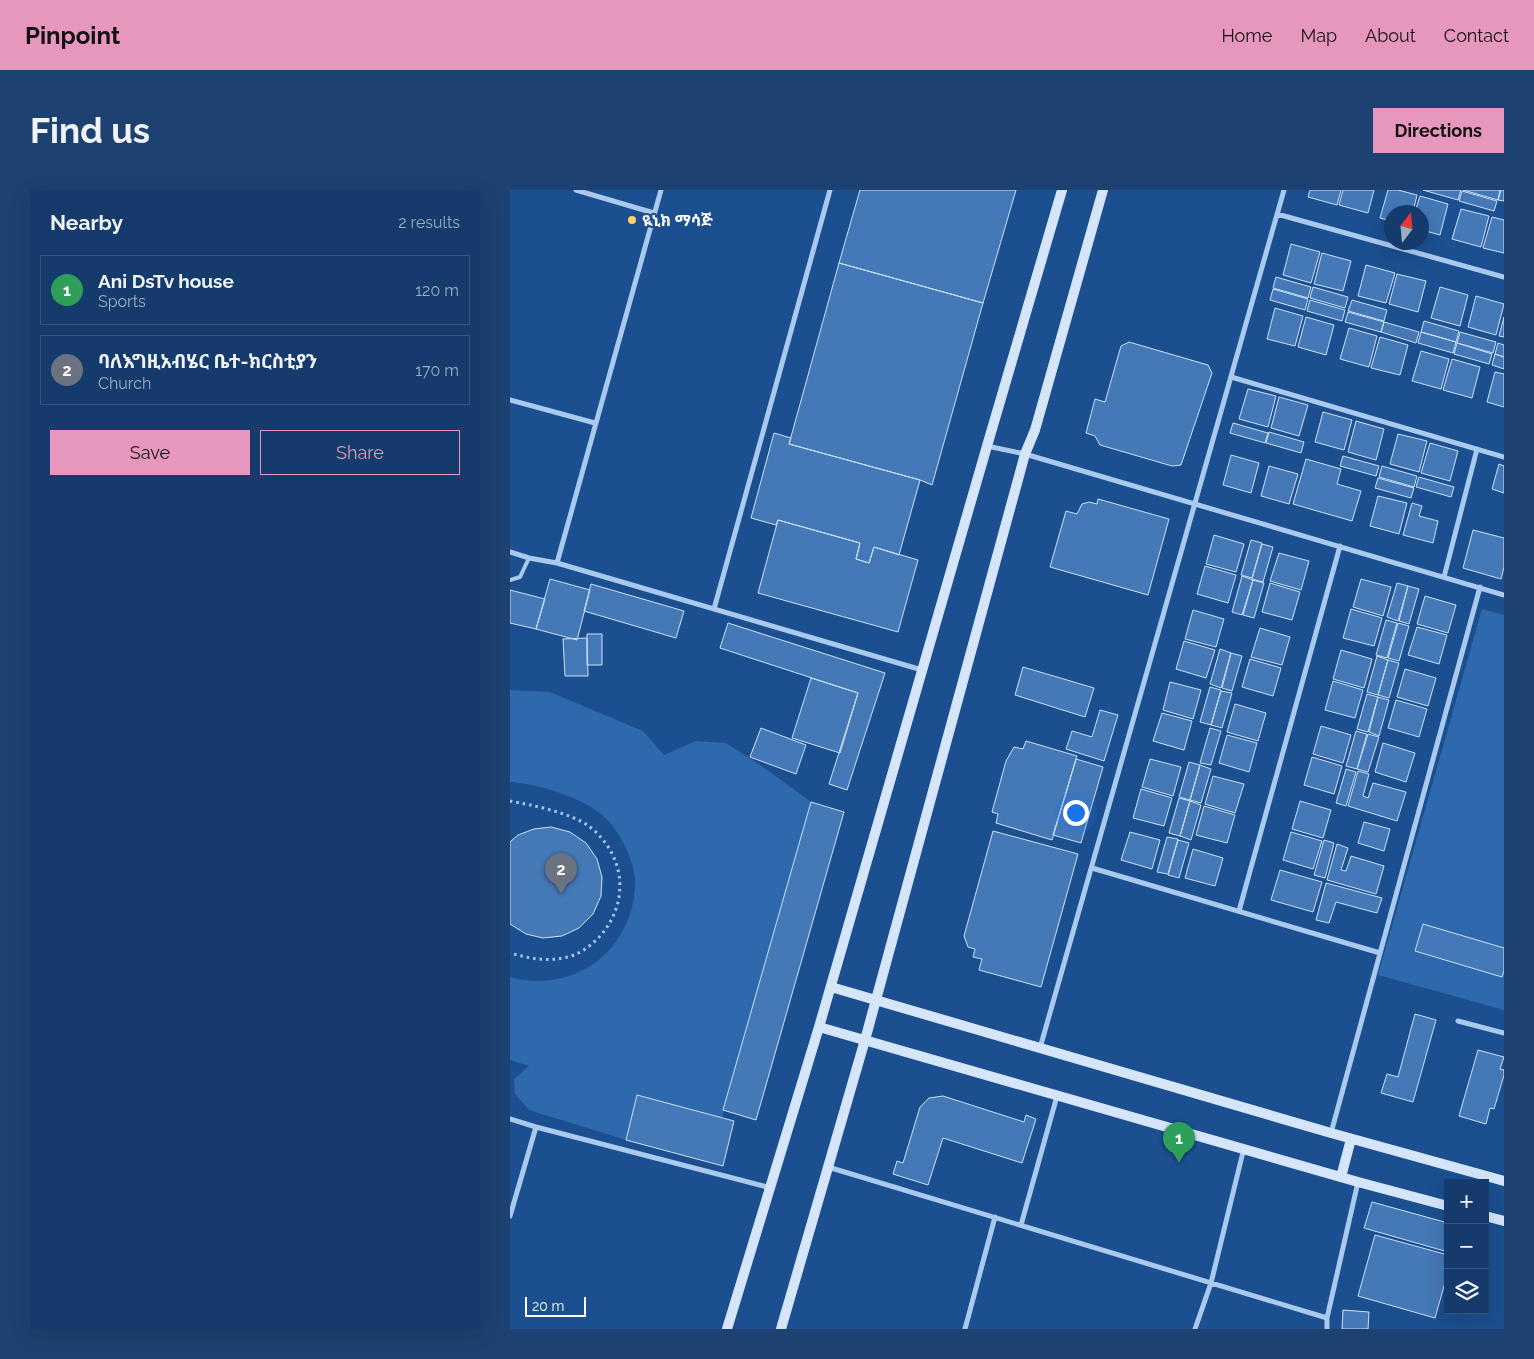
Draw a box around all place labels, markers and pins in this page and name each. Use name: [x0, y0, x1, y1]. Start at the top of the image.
place label: ዪኒክ ማሳጅ: [642, 211, 713, 230]
marker: ዪኒክ ማሳጅ: [626, 214, 638, 226]
pin: 2: [545, 853, 577, 894]
pin: 1: [1163, 1122, 1195, 1163]

